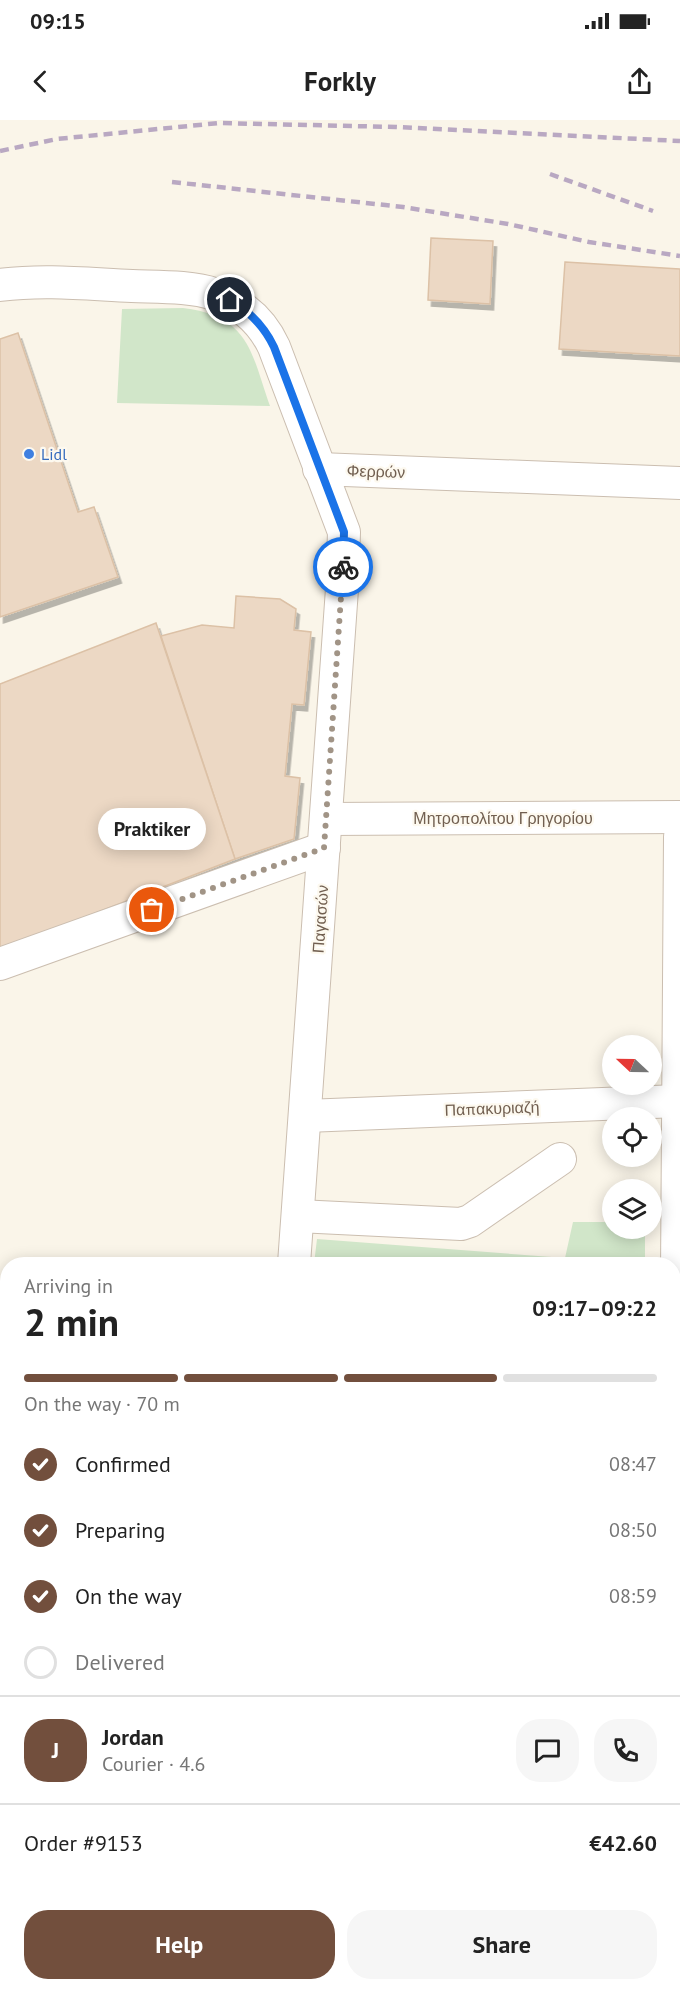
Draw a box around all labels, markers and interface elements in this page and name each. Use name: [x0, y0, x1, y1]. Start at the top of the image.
text: 09:15: [30, 7, 86, 35]
text: Forkly: [304, 64, 376, 98]
icon: back: [24, 65, 57, 98]
icon: share: [623, 65, 656, 98]
pin: [204, 274, 255, 325]
icon: home: [213, 283, 246, 316]
place label: Lidl: [41, 444, 67, 464]
marker: Lidl: [22, 447, 36, 461]
street label: Φερρών: [346, 460, 406, 482]
courier: [313, 537, 373, 597]
icon: bike: [327, 551, 360, 584]
callout: Praktiker: [98, 808, 206, 850]
street label: Μητροπολίτου Γρηγορίου: [413, 808, 593, 828]
text: Praktiker: [114, 816, 190, 842]
pin: [126, 884, 177, 935]
street label: Παγασών: [308, 884, 332, 954]
icon: bag: [135, 893, 168, 926]
north arrow: [602, 1035, 662, 1095]
map controls: [602, 1035, 662, 1239]
street label: Παπακυριαζή: [444, 1096, 540, 1120]
button: locate: [602, 1107, 662, 1167]
button: layers: [602, 1179, 662, 1239]
text: Arriving in: [24, 1273, 113, 1299]
text: 09:17–09:22: [532, 1294, 657, 1322]
text: 2 min: [24, 1296, 119, 1347]
text: On the way · 70 m: [24, 1391, 180, 1417]
icon: check: [24, 1448, 57, 1481]
text: Confirmed: [75, 1450, 171, 1478]
text: 08:47: [609, 1451, 657, 1477]
icon: check: [24, 1514, 57, 1547]
text: Preparing: [75, 1516, 165, 1544]
text: 08:50: [609, 1517, 657, 1543]
icon: check: [24, 1580, 57, 1613]
text: On the way: [75, 1582, 182, 1610]
text: 08:59: [609, 1583, 657, 1609]
text: Delivered: [75, 1648, 165, 1676]
button: chat: [516, 1719, 579, 1782]
button: phone: [594, 1719, 657, 1782]
text: Jordan: [102, 1723, 164, 1751]
text: J: [52, 1736, 59, 1764]
text: Courier · 4.6: [102, 1751, 205, 1777]
text: Order #9153: [24, 1829, 143, 1857]
text: €42.60: [589, 1829, 657, 1857]
button: Help: [24, 1910, 335, 1979]
button: Share: [347, 1910, 657, 1979]

